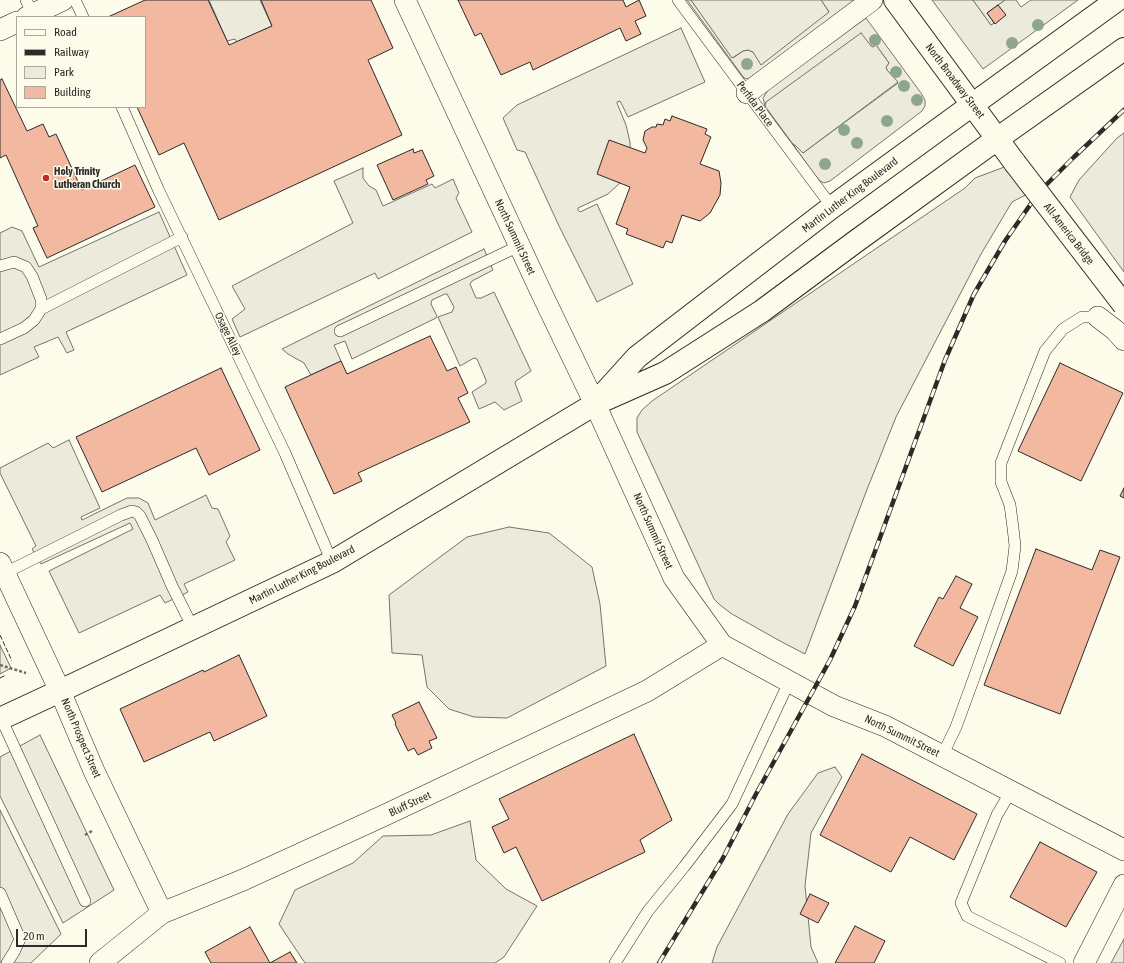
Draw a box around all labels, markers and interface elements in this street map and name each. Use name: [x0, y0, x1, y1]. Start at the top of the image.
legend: [16, 16, 146, 108]
text: Road: [54, 25, 77, 39]
street label: North Broadway Street: [922, 41, 988, 121]
text: Railway: [54, 45, 89, 59]
text: Park: [54, 65, 74, 79]
street label: Perfida Place: [734, 79, 776, 129]
text: Building: [54, 85, 91, 99]
street label: Martin Luther King Boulevard: [799, 155, 901, 235]
place label: Holy Trinity Lutheran Church: [54, 165, 120, 191]
marker: Holy Trinity Lutheran Church: [41, 173, 51, 183]
street label: North Summit Street: [492, 197, 538, 277]
street label: All-America Bridge: [1041, 201, 1097, 267]
street label: Osage Alley: [212, 310, 244, 358]
street label: North Summit Street: [630, 491, 676, 571]
street label: Martin Luther King Boulevard: [247, 543, 357, 607]
street label: North Prospect Street: [58, 696, 104, 780]
street label: North Summit Street: [862, 712, 942, 760]
street label: Bluff Street: [387, 788, 433, 820]
scale bar: [18, 921, 89, 947]
text: 20 m: [23, 929, 45, 943]

